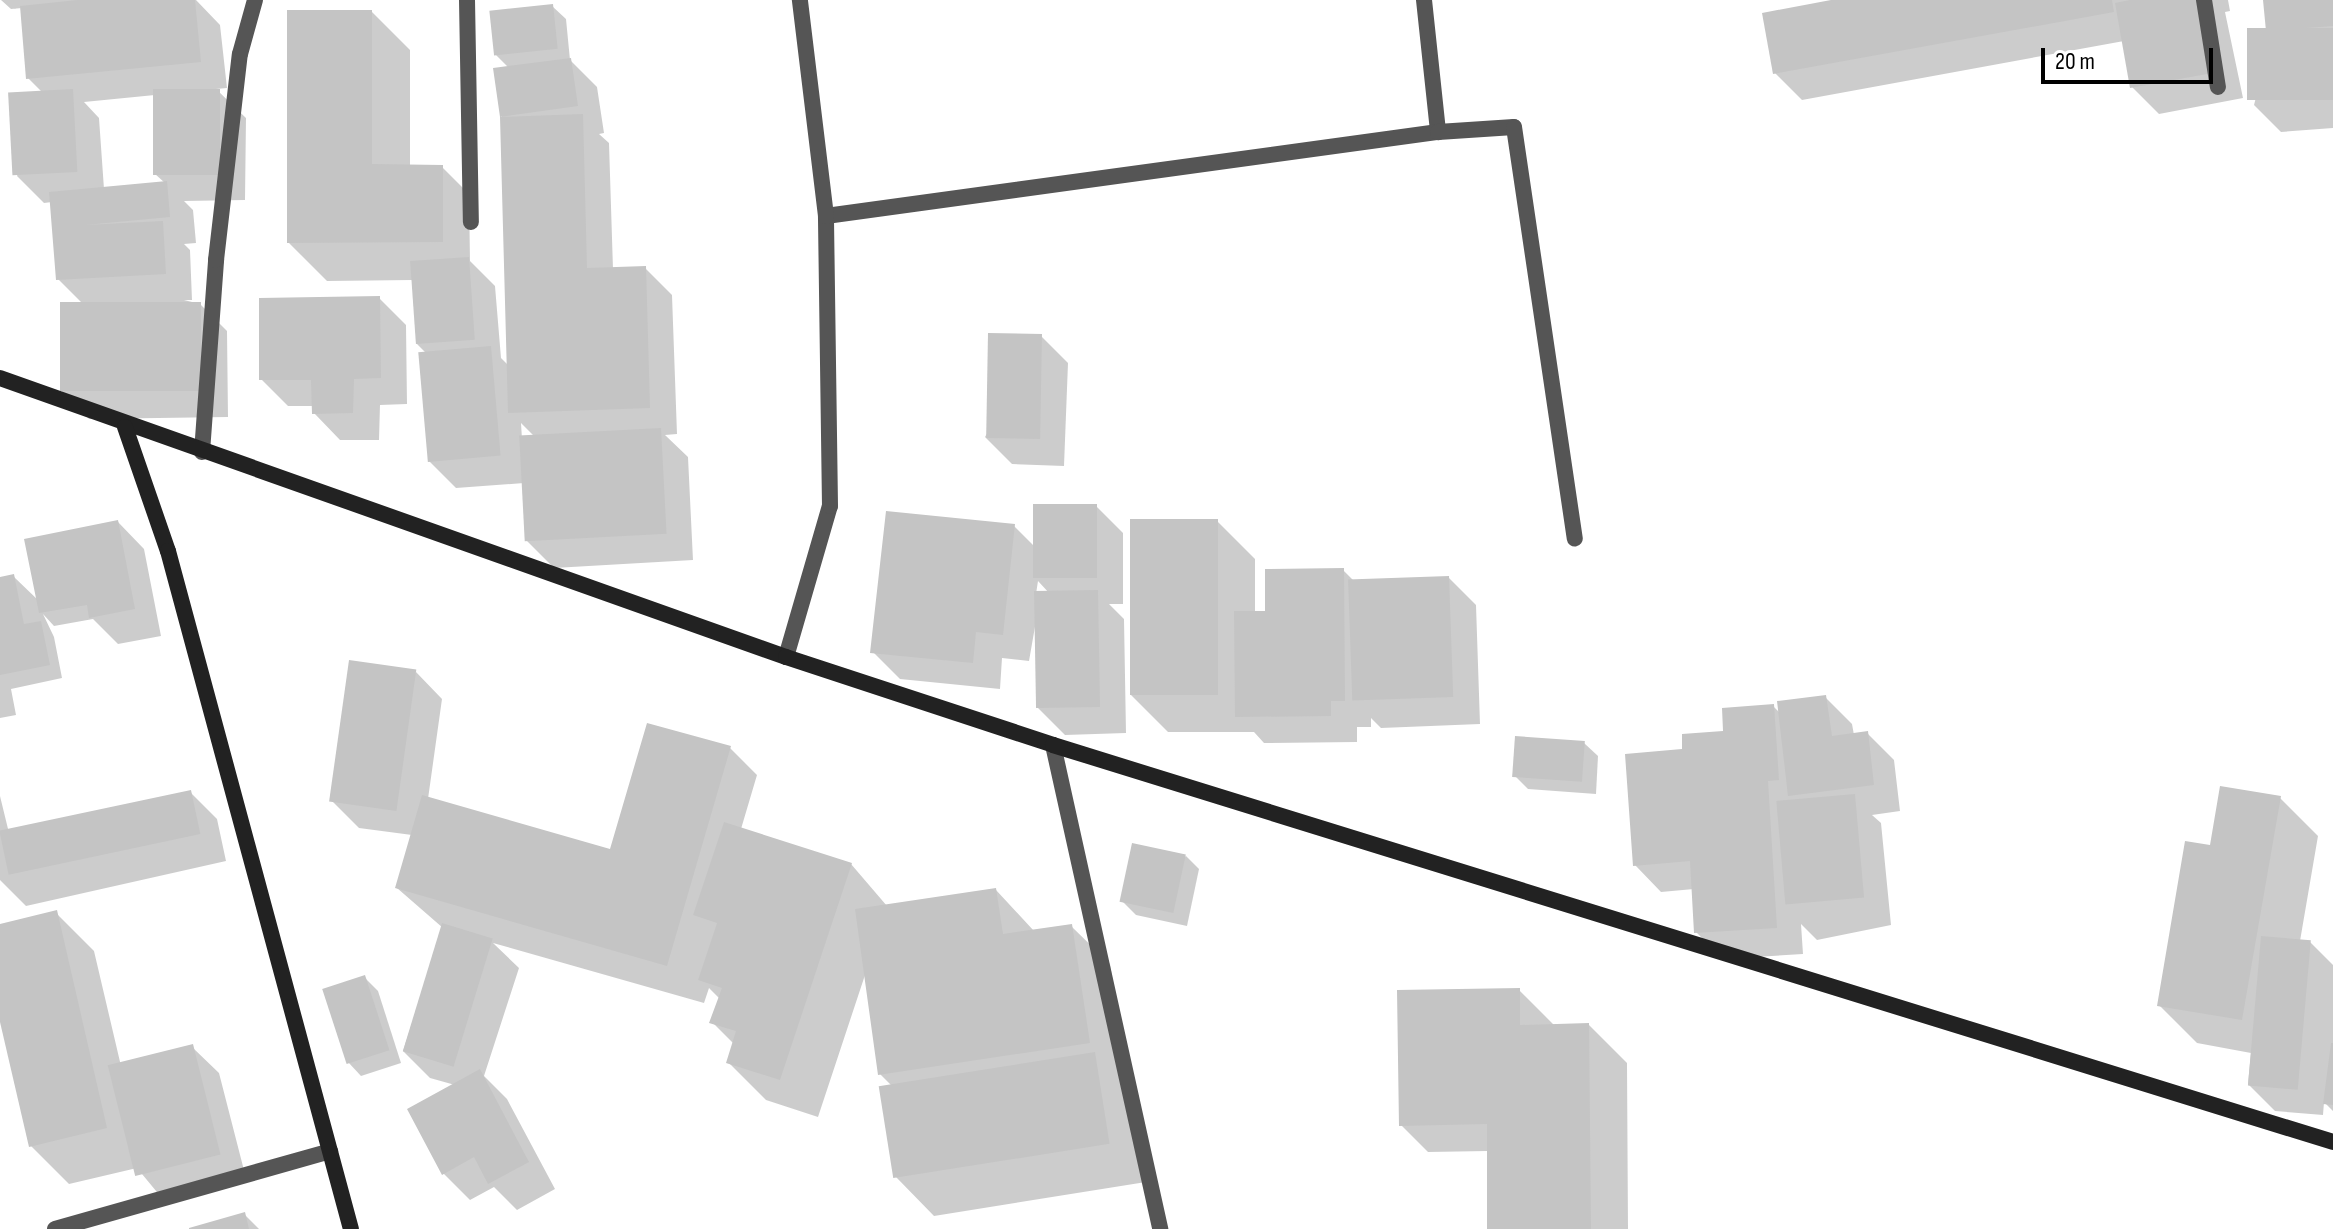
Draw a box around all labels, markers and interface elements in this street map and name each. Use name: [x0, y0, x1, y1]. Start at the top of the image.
scale bar: [2045, 32, 2217, 82]
text: 20 m: [2055, 47, 2095, 76]

